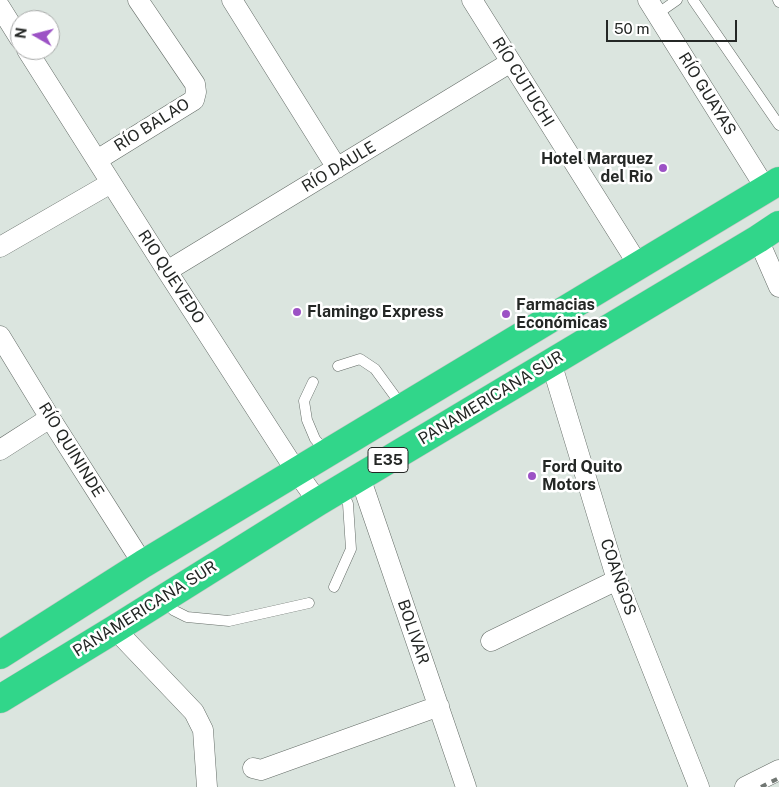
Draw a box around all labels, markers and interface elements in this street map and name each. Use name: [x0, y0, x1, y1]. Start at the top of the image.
north arrow: [10, 10, 60, 60]
scale bar: [609, 10, 740, 42]
text: 50 m: [614, 20, 649, 37]
text: N: [12, 27, 30, 40]
street label: RÍO CUTUCHI: [488, 34, 558, 130]
street label: RÍO GUAYAS: [674, 49, 740, 139]
street label: RÍO BALAO: [111, 94, 193, 156]
street label: RÍO DAULE: [299, 137, 379, 197]
place label: Hotel Marquez del Rio: [541, 149, 653, 187]
marker: Hotel Marquez del Rio: [657, 162, 669, 174]
street label: RIO QUEVEDO: [134, 227, 208, 327]
place label: Farmacias Económicas: [516, 295, 607, 333]
place label: Flamingo Express: [307, 302, 444, 322]
marker: Flamingo Express: [291, 306, 303, 318]
marker: Farmacias Económicas: [500, 308, 512, 320]
street label: PANAMERICANA SUR: [415, 347, 567, 449]
street label: RÍO QUININDE: [34, 399, 108, 501]
road number: E35: [368, 448, 408, 472]
place label: Ford Quito Motors: [542, 457, 622, 495]
marker: Ford Quito Motors: [526, 470, 538, 482]
street label: COANGOS: [596, 536, 640, 618]
street label: PANAMERICANA SUR: [70, 557, 220, 661]
street label: BOLIVAR: [393, 597, 433, 667]

